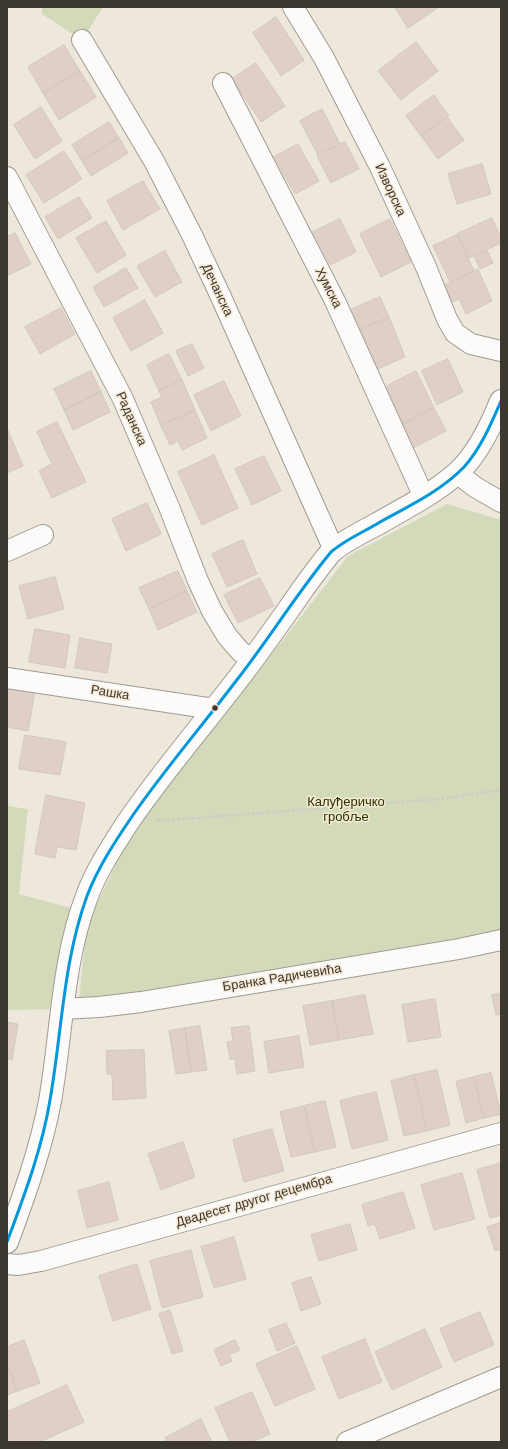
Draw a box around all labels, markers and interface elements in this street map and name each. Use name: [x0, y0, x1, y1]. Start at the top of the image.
street label: Изворска: [371, 161, 409, 219]
street label: Дечанска: [198, 261, 236, 319]
street label: Хумска: [311, 265, 345, 311]
street label: Раданска: [112, 390, 150, 448]
street label: Рашка: [89, 682, 131, 704]
unlabelled marker: [210, 703, 220, 713]
park label: Калуђеричко гробље: [307, 794, 385, 825]
street label: Бранка Радичевића: [222, 961, 342, 995]
street label: Двадесет другог децембра: [174, 1171, 334, 1231]

